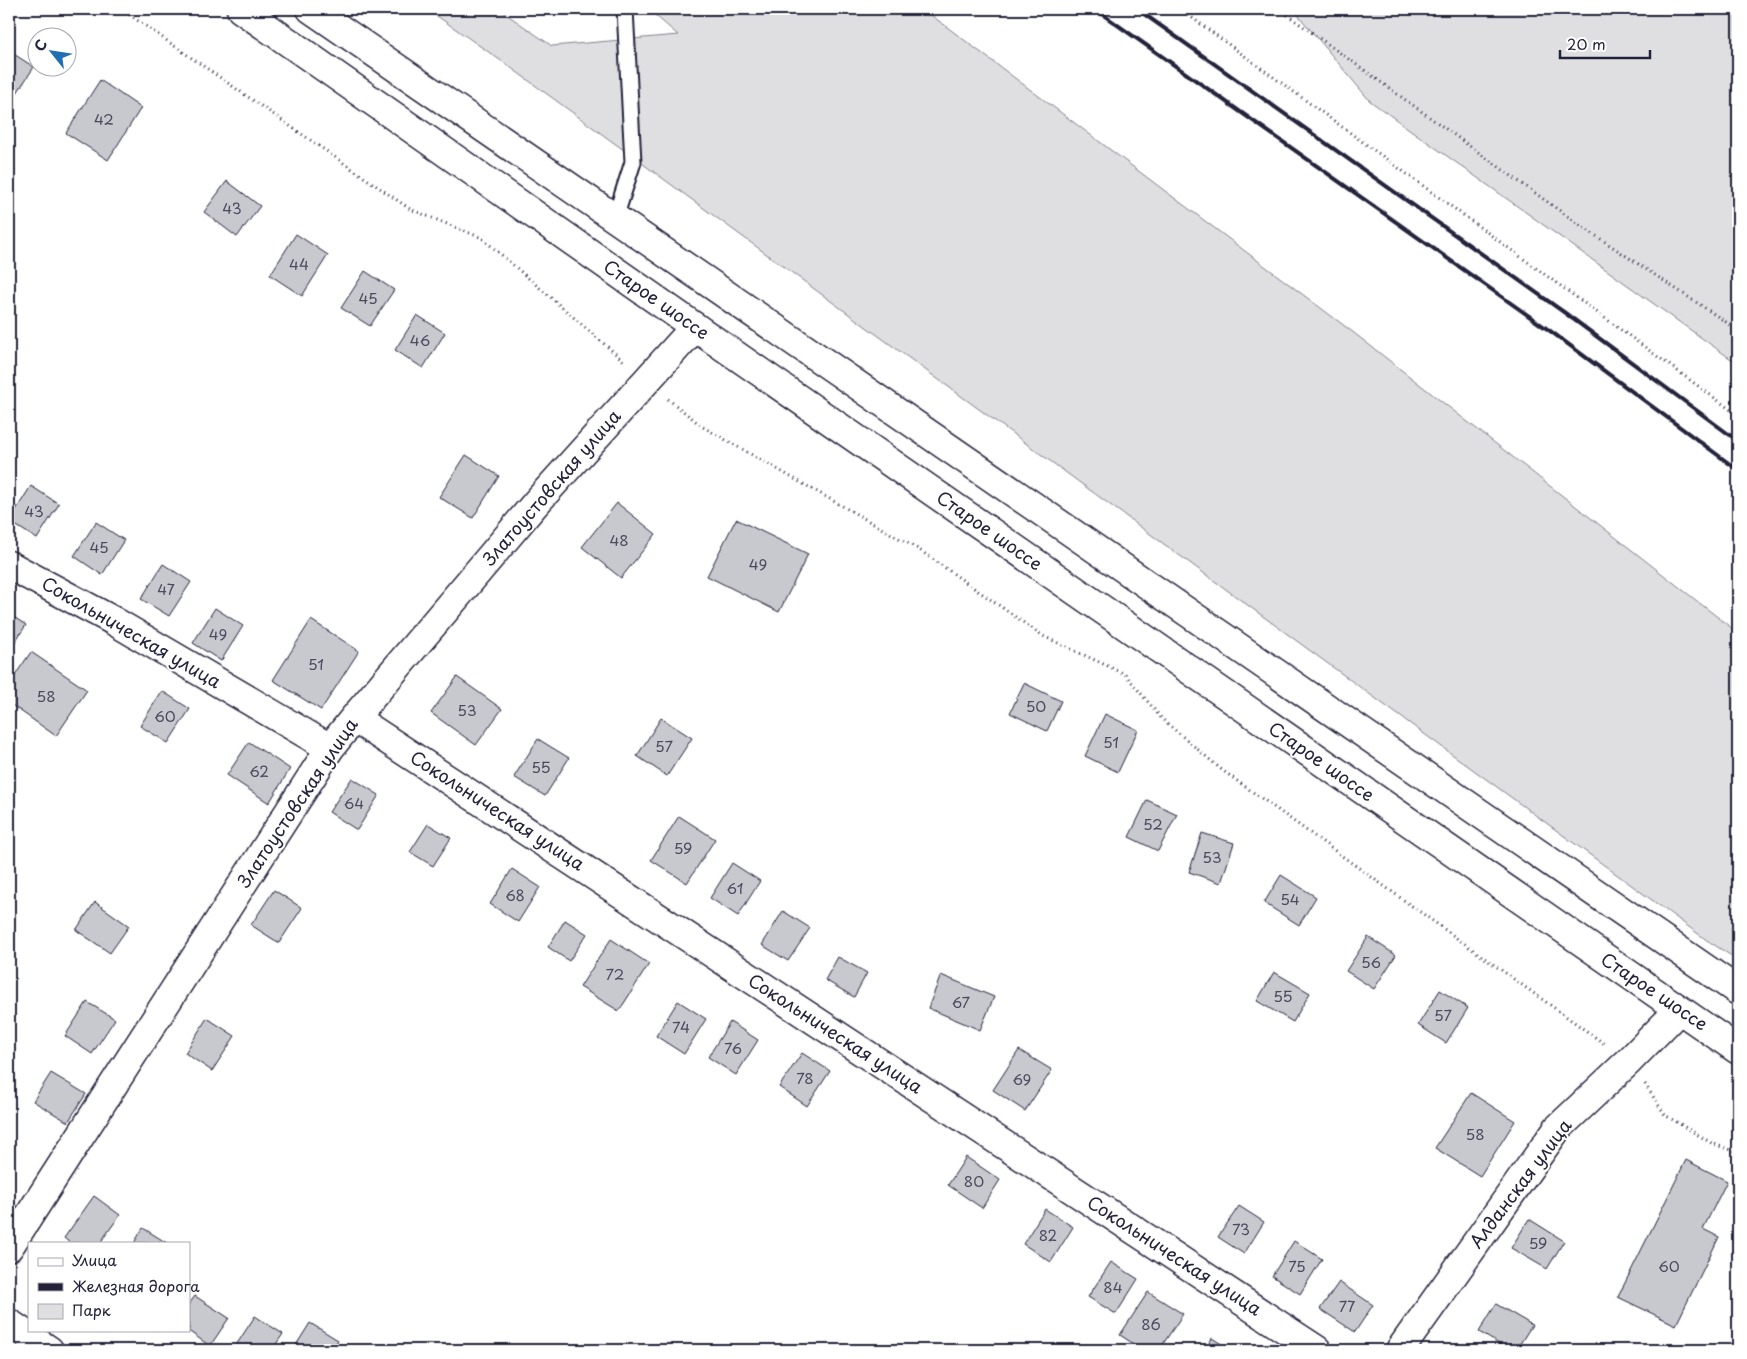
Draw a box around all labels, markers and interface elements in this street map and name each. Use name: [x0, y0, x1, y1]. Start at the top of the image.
north arrow: [28, 28, 78, 78]
scale bar: [1560, 28, 1650, 60]
text: 20 m: [1567, 32, 1606, 55]
text: С: [29, 35, 52, 55]
house number: 42: [94, 107, 114, 130]
house number: 43: [222, 196, 242, 219]
house number: 44: [289, 252, 309, 275]
street label: Старое шоссе: [598, 252, 715, 345]
house number: 45: [358, 286, 378, 309]
house number: 46: [410, 328, 430, 351]
street label: Златоустовская улица: [475, 402, 627, 572]
street label: Старое шоссе: [931, 483, 1048, 576]
house number: 43: [24, 499, 44, 522]
house number: 48: [609, 528, 629, 551]
house number: 45: [89, 535, 109, 558]
house number: 49: [749, 552, 767, 575]
street label: Сокольническая улица: [37, 569, 227, 695]
house number: 47: [157, 577, 175, 600]
house number: 49: [209, 622, 227, 645]
house number: 51: [308, 652, 324, 675]
house number: 58: [36, 684, 56, 707]
house number: 50: [1026, 694, 1046, 717]
house number: 53: [457, 698, 477, 721]
house number: 60: [154, 704, 176, 727]
street label: Златоустовская улица: [229, 711, 364, 893]
street label: Старое шоссе: [1263, 714, 1380, 807]
house number: 51: [1103, 730, 1119, 753]
house number: 57: [655, 734, 673, 757]
street label: Сокольническая улица: [405, 743, 591, 877]
house number: 55: [531, 755, 551, 778]
house number: 62: [249, 759, 269, 782]
house number: 64: [344, 791, 364, 814]
house number: 52: [1143, 812, 1163, 835]
house number: 59: [674, 836, 692, 859]
house number: 53: [1202, 845, 1222, 868]
house number: 61: [727, 876, 743, 899]
house number: 68: [505, 883, 525, 906]
house number: 54: [1280, 887, 1300, 910]
street label: Старое шоссе: [1596, 945, 1714, 1037]
house number: 56: [1361, 950, 1381, 973]
house number: 72: [606, 962, 624, 985]
street label: Сокольническая улица: [743, 966, 929, 1100]
house number: 55: [1273, 984, 1293, 1007]
house number: 67: [952, 990, 971, 1013]
house number: 57: [1434, 1003, 1452, 1026]
house number: 74: [672, 1015, 690, 1038]
house number: 76: [724, 1036, 742, 1059]
house number: 78: [796, 1066, 814, 1089]
house number: 69: [1013, 1067, 1031, 1090]
street label: Алданская улица: [1462, 1112, 1578, 1253]
house number: 58: [1465, 1122, 1485, 1145]
house number: 80: [964, 1169, 984, 1192]
street label: Сокольническая улица: [1082, 1188, 1268, 1322]
house number: 73: [1232, 1217, 1250, 1240]
house number: 82: [1039, 1223, 1057, 1246]
house number: 59: [1529, 1231, 1547, 1254]
legend: [28, 1242, 190, 1332]
text: Улица: [72, 1248, 117, 1271]
house number: 75: [1288, 1254, 1306, 1277]
house number: 60: [1658, 1254, 1680, 1277]
text: Железная дорога: [72, 1274, 200, 1297]
house number: 84: [1103, 1275, 1123, 1298]
house number: 77: [1339, 1294, 1355, 1317]
text: Парк: [72, 1298, 111, 1321]
house number: 86: [1141, 1312, 1161, 1335]

